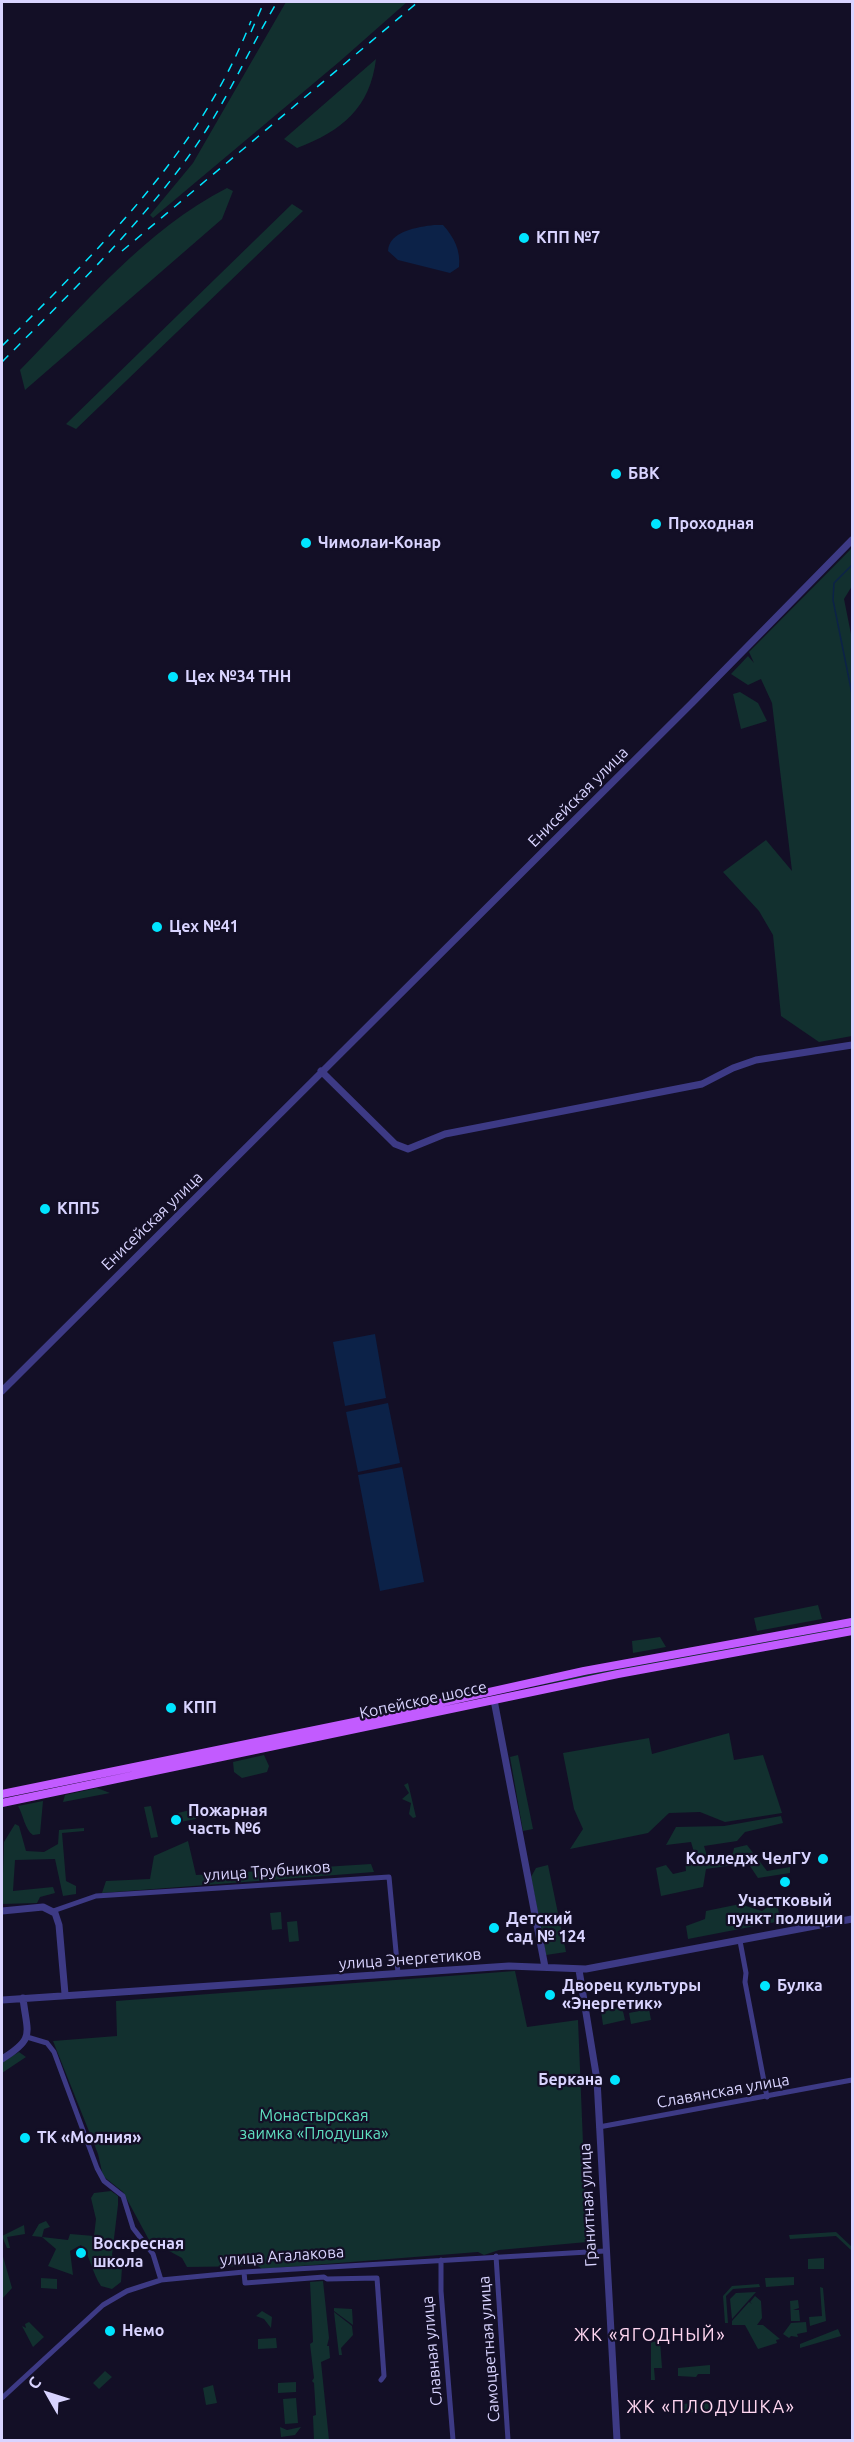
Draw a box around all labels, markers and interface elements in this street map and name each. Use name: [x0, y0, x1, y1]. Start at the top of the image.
place label: КПП №7: [536, 228, 600, 248]
marker: КПП №7: [517, 231, 531, 245]
place label: БВК: [628, 464, 660, 484]
marker: БВК: [609, 467, 623, 481]
place label: Проходная: [668, 514, 754, 534]
marker: Проходная: [649, 517, 663, 531]
place label: Чимолаи-Конар: [318, 533, 441, 553]
marker: Чимолаи-Конар: [299, 536, 313, 550]
place label: Цех №34 ТНН: [185, 667, 291, 687]
marker: Цех №34 ТНН: [166, 670, 180, 684]
street label: Енисейская улица: [524, 743, 632, 851]
place label: Цех №41: [169, 917, 239, 937]
marker: Цех №41: [150, 920, 164, 934]
street label: Енисейская улица: [97, 1168, 207, 1274]
place label: КПП5: [57, 1199, 100, 1219]
marker: КПП5: [38, 1202, 52, 1216]
street label: Копейское шоссе: [358, 1677, 488, 1723]
place label: КПП: [183, 1698, 217, 1718]
marker: КПП: [164, 1701, 178, 1715]
place label: Пожарная часть №6: [188, 1801, 268, 1839]
marker: Пожарная часть №6: [169, 1813, 183, 1827]
place label: Колледж ЧелГУ: [686, 1849, 811, 1869]
marker: Колледж ЧелГУ: [816, 1852, 830, 1866]
street label: улица Трубников: [203, 1857, 331, 1885]
marker: Участковый пункт полиции: [778, 1875, 792, 1889]
place label: Участковый пункт полиции: [727, 1891, 843, 1929]
place label: Детский сад № 124: [506, 1909, 586, 1947]
marker: Детский сад № 124: [487, 1921, 501, 1935]
street label: улица Энергетиков: [338, 1944, 482, 1974]
place label: Дворец культуры «Энергетик»: [562, 1976, 701, 2014]
place label: Булка: [777, 1976, 823, 1996]
marker: Булка: [758, 1979, 772, 1993]
marker: Дворец культуры «Энергетик»: [543, 1988, 557, 2002]
place label: Беркана: [538, 2070, 603, 2090]
street label: Славянская улица: [655, 2070, 791, 2112]
marker: Беркана: [608, 2073, 622, 2087]
park label: Монастырская заимка «Плодушка»: [240, 2106, 388, 2144]
place label: ТК «Молния»: [37, 2128, 141, 2148]
marker: ТК «Молния»: [18, 2131, 32, 2145]
street label: Гранитная улица: [575, 2143, 601, 2267]
place label: Воскресная школа: [93, 2234, 184, 2272]
street label: улица Агалакова: [219, 2242, 345, 2270]
marker: Воскресная школа: [74, 2246, 88, 2260]
street label: Самоцветная улица: [474, 2275, 504, 2423]
street label: Славная улица: [418, 2295, 446, 2407]
place label: Немо: [122, 2321, 164, 2341]
marker: Немо: [103, 2324, 117, 2338]
district label: ЖК «ЯГОДНЫЙ»: [574, 2324, 726, 2346]
north arrow: [18, 2364, 78, 2424]
text: С: [24, 2373, 44, 2392]
district label: ЖК «ПЛОДУШКА»: [626, 2396, 796, 2418]

